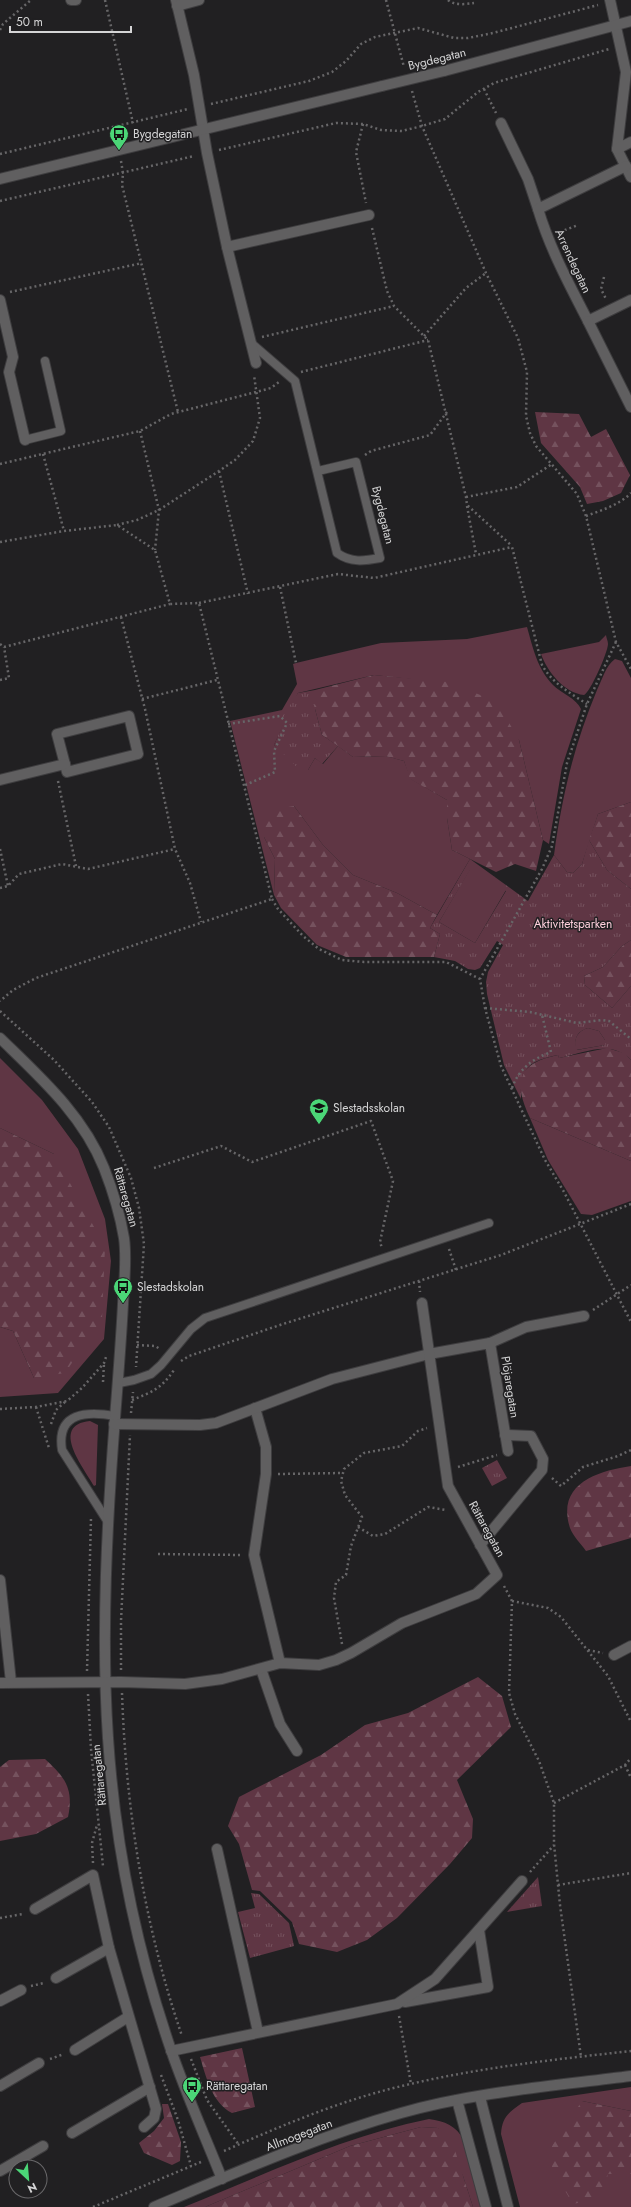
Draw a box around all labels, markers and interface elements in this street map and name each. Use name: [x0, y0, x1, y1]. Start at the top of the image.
scale bar: [10, 8, 131, 34]
text: 50 m: [16, 13, 43, 31]
street label: Bygdegatan: [406, 43, 468, 75]
bus stop icon: Bygdegatan: [108, 123, 130, 151]
place label: Bygdegatan: [133, 125, 192, 143]
street label: Arrendegatan: [550, 226, 596, 296]
street label: Bygdegatan: [367, 484, 399, 546]
park label: Aktivitetsparken: [534, 915, 612, 933]
school or university icon: Slestadsskolan: [308, 1097, 330, 1125]
place label: Slestadsskolan: [333, 1099, 405, 1117]
street label: Rättaregatan: [109, 1165, 143, 1229]
bus stop icon: Slestadskolan: [112, 1276, 134, 1304]
place label: Slestadskolan: [137, 1278, 204, 1296]
street label: Plöjaregatan: [496, 1355, 524, 1419]
street label: Rättaregatan: [464, 1498, 510, 1560]
street label: Rättaregatan: [87, 1743, 111, 1807]
bus stop icon: Rättaregatan: [181, 2075, 203, 2103]
place label: Rättaregatan: [206, 2077, 268, 2095]
street label: Allmogegatan: [263, 2114, 335, 2156]
north arrow: [8, 2159, 48, 2199]
text: N: [25, 2179, 40, 2197]

